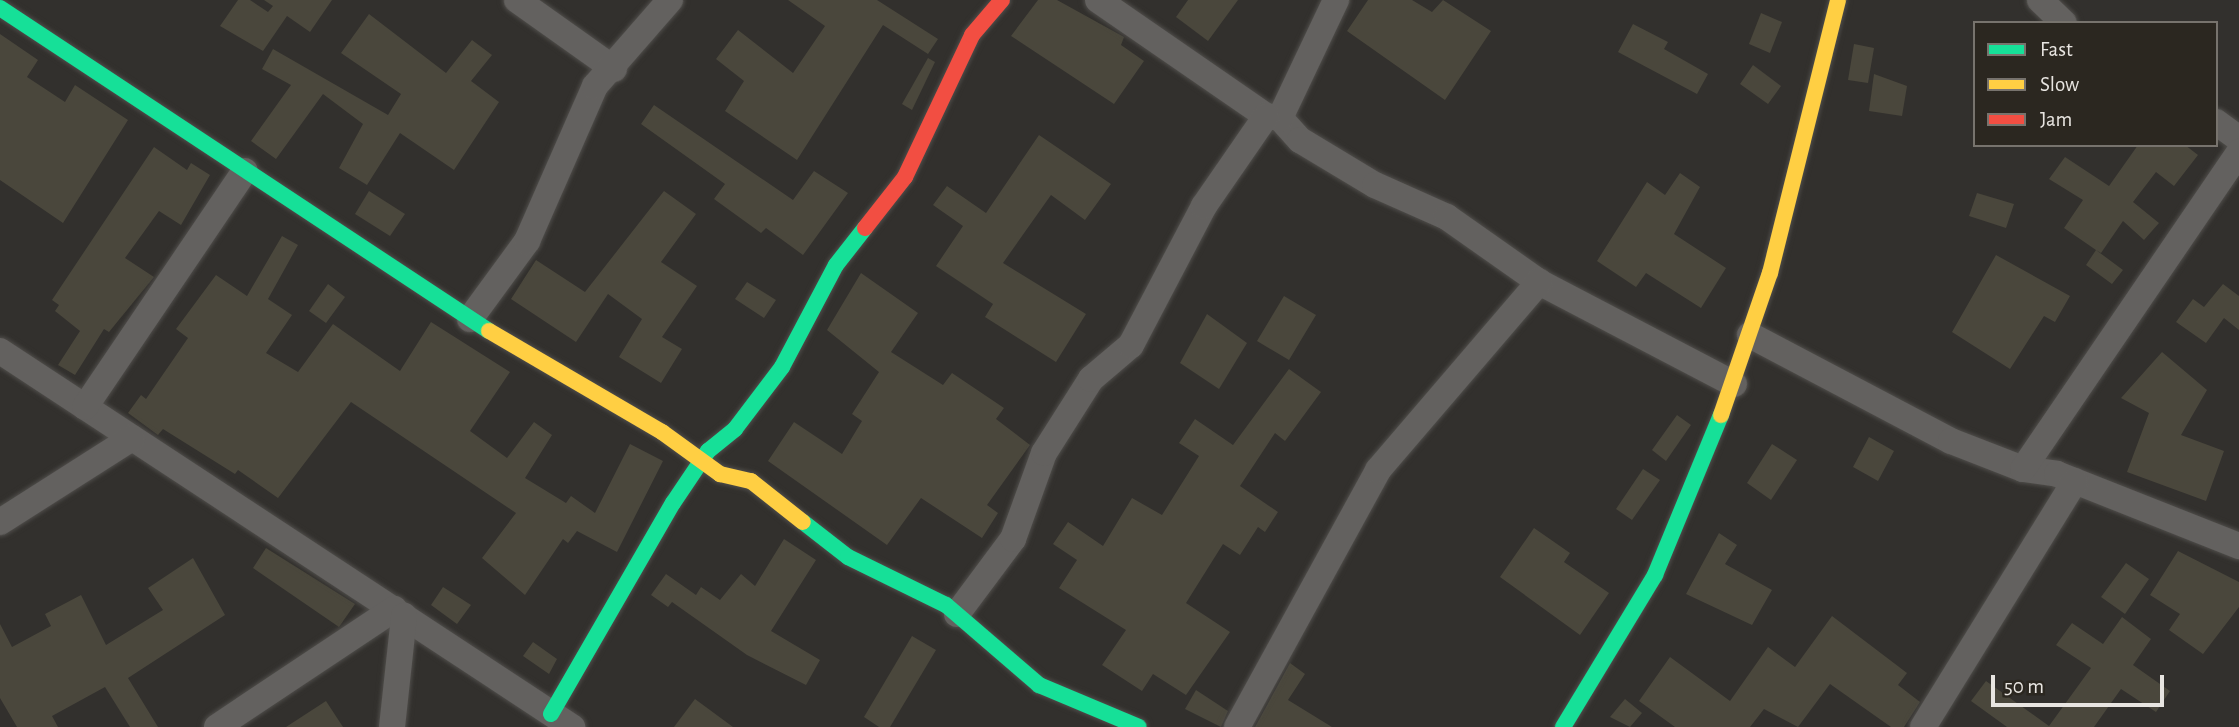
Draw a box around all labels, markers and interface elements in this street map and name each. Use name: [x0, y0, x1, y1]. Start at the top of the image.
legend: [1973, 21, 2218, 147]
text: Fast: [2040, 39, 2073, 60]
text: Slow: [2040, 74, 2079, 95]
text: Jam: [2040, 109, 2072, 130]
scale bar: [1994, 660, 2167, 704]
text: 50 m: [2004, 676, 2044, 697]

